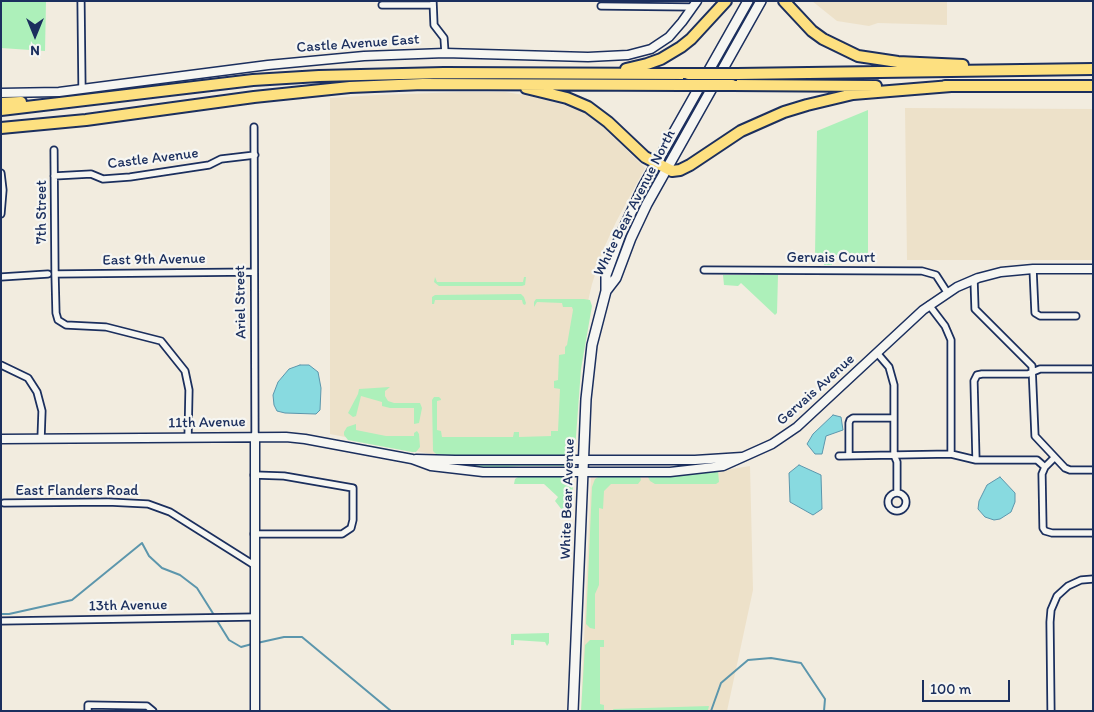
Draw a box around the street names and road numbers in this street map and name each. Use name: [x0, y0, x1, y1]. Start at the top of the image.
street label: Castle Avenue East: [296, 31, 420, 57]
street label: White Bear Avenue North: [590, 127, 680, 279]
street label: Castle Avenue: [107, 144, 199, 174]
street label: 7th Street: [33, 180, 51, 244]
street label: Gervais Court: [787, 249, 875, 267]
street label: East 9th Avenue: [102, 250, 206, 270]
street label: Ariel Street: [231, 265, 251, 339]
street label: Gervais Avenue: [773, 350, 859, 430]
street label: 11th Avenue: [168, 413, 246, 433]
street label: White Bear Avenue: [557, 438, 579, 560]
street label: East Flanders Road: [15, 482, 139, 500]
street label: 13th Avenue: [88, 596, 168, 616]

